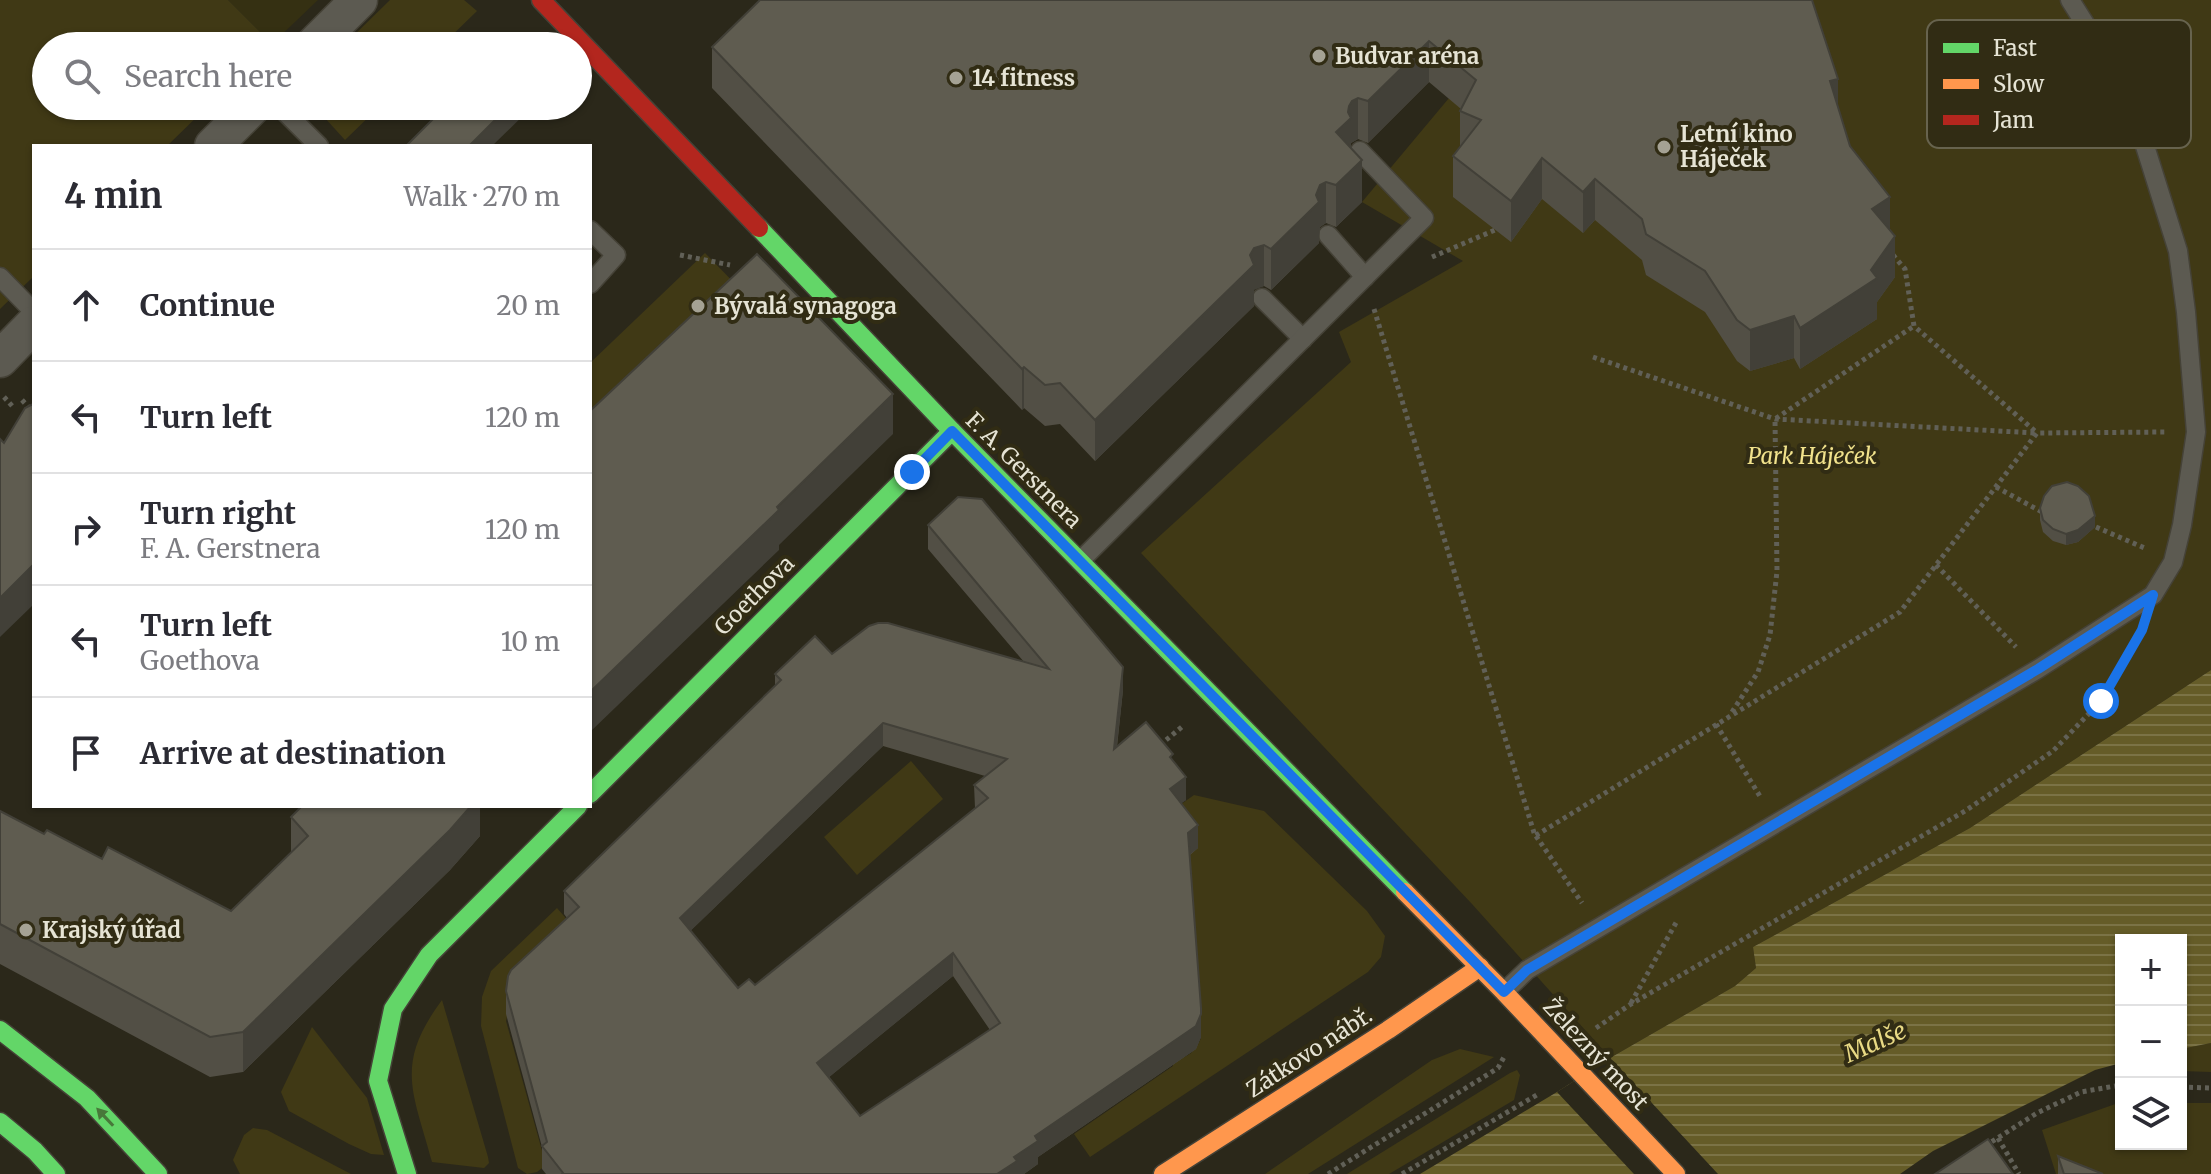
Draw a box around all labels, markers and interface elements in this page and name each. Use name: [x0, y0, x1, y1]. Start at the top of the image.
legend: [1927, 20, 2191, 148]
search box: [32, 32, 592, 120]
text: Fast: [1993, 34, 2037, 62]
place label: Budvar aréna: [1335, 42, 1479, 70]
marker: Budvar aréna: [1310, 47, 1328, 65]
icon: search: [60, 54, 104, 98]
text: Search here: [124, 57, 292, 95]
place label: 14 fitness: [972, 64, 1075, 92]
marker: 14 fitness: [947, 69, 965, 87]
text: Slow: [1993, 70, 2044, 98]
text: Jam: [1992, 106, 2034, 134]
place label: Letní kino Háječek: [1680, 120, 1793, 173]
marker: Letní kino Háječek: [1655, 138, 1673, 156]
text: 4 min: [64, 175, 162, 217]
text: Walk · 270 m: [404, 180, 560, 213]
icon: ahead: [64, 283, 108, 327]
text: Continue: [140, 286, 275, 324]
text: 20 m: [496, 289, 560, 322]
place label: Bývalá synagoga: [714, 292, 897, 320]
marker: Bývalá synagoga: [689, 297, 707, 315]
icon: left: [64, 395, 108, 439]
text: Turn left: [140, 398, 272, 436]
text: 120 m: [485, 401, 560, 434]
street label: F. A. Gerstnera: [960, 406, 1088, 534]
park label: Park Háječek: [1747, 442, 1877, 470]
route end: [894, 454, 930, 490]
text: Turn right: [140, 494, 296, 532]
icon: right: [64, 507, 108, 551]
text: 120 m: [485, 513, 560, 546]
text: F. A. Gerstnera: [140, 532, 321, 565]
street label: Goethova: [708, 549, 800, 641]
text: Turn left: [140, 606, 272, 644]
icon: left: [64, 619, 108, 663]
text: 10 m: [501, 625, 560, 658]
text: Goethova: [140, 644, 260, 677]
route start: [2083, 683, 2119, 719]
icon: arrive: [64, 731, 108, 775]
text: Arrive at destination: [140, 734, 446, 772]
place label: Krajský úřad: [42, 916, 181, 944]
marker: Krajský úřad: [17, 921, 35, 939]
map controls: [2115, 934, 2187, 1150]
button: +: [2115, 934, 2187, 1006]
street label: Železný most: [1537, 992, 1656, 1116]
street label: Zátkovo nábř.: [1241, 1001, 1377, 1103]
button: −: [2115, 1006, 2187, 1078]
water label: Malše: [1838, 1015, 1911, 1070]
button: layers: [2115, 1078, 2187, 1150]
one-way arrow: [96, 1108, 114, 1127]

